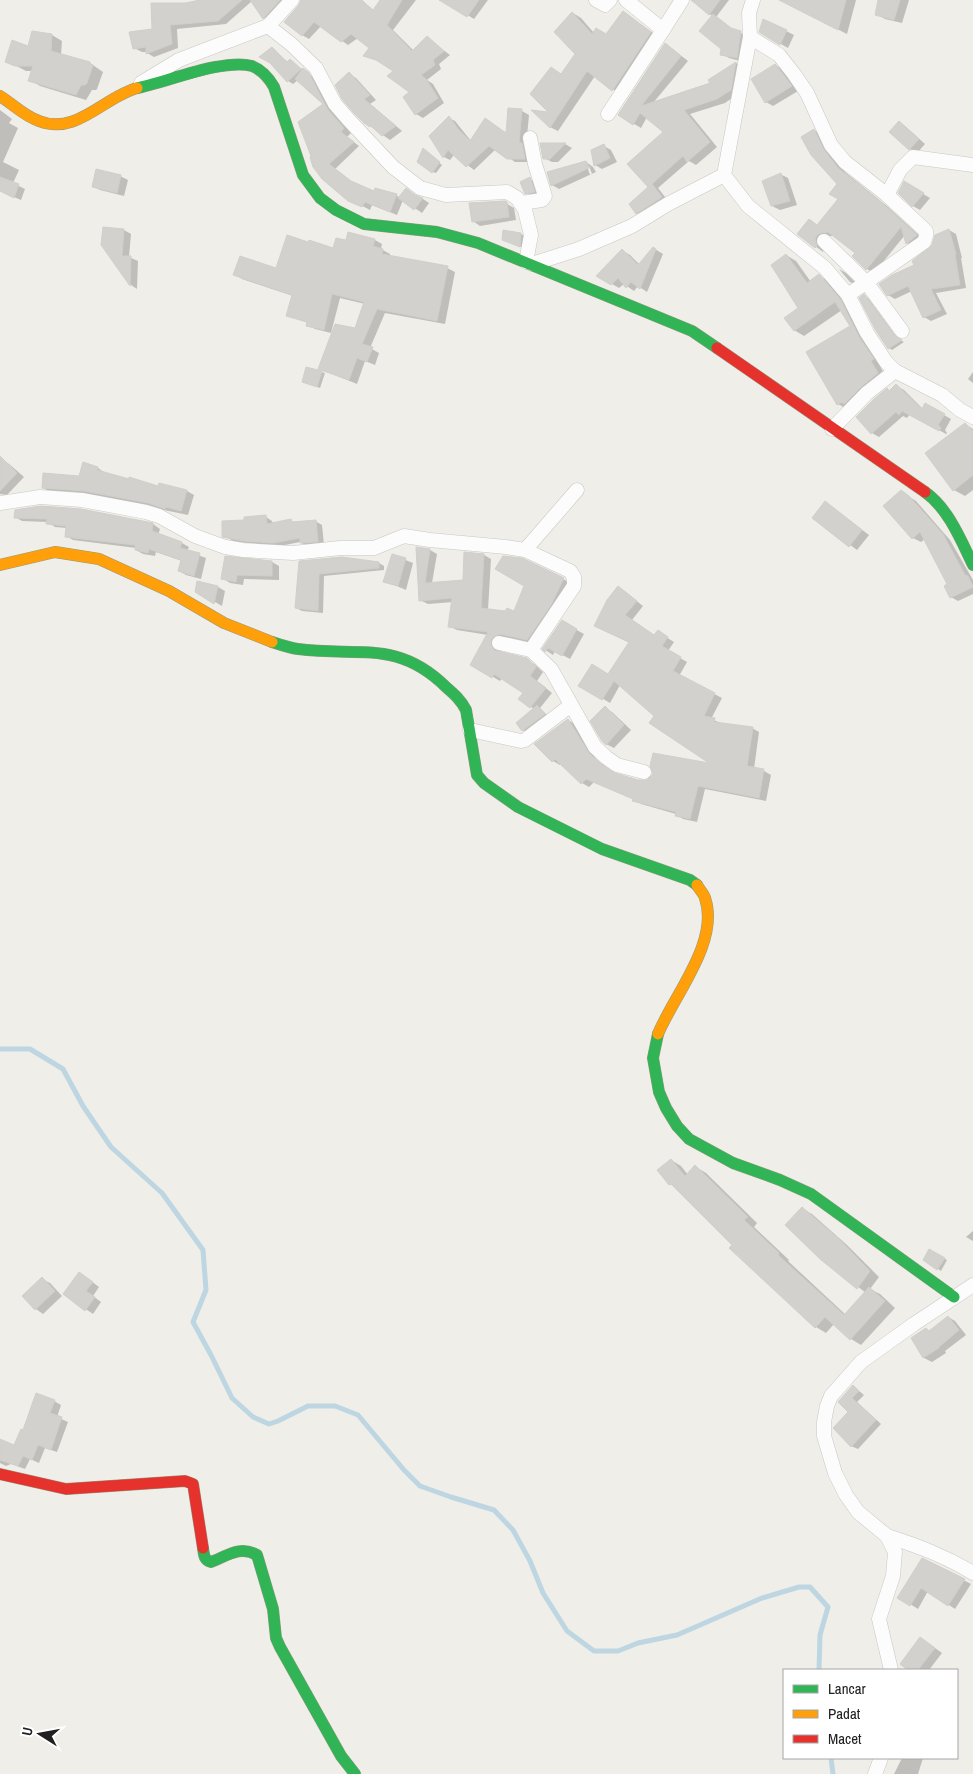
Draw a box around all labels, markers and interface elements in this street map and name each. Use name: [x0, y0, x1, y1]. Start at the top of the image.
legend: [783, 1669, 958, 1759]
text: Lancar: [828, 1678, 866, 1699]
text: Padat: [828, 1703, 861, 1724]
north arrow: [15, 1709, 65, 1759]
text: U: [18, 1726, 37, 1737]
text: Macet: [828, 1728, 862, 1749]

